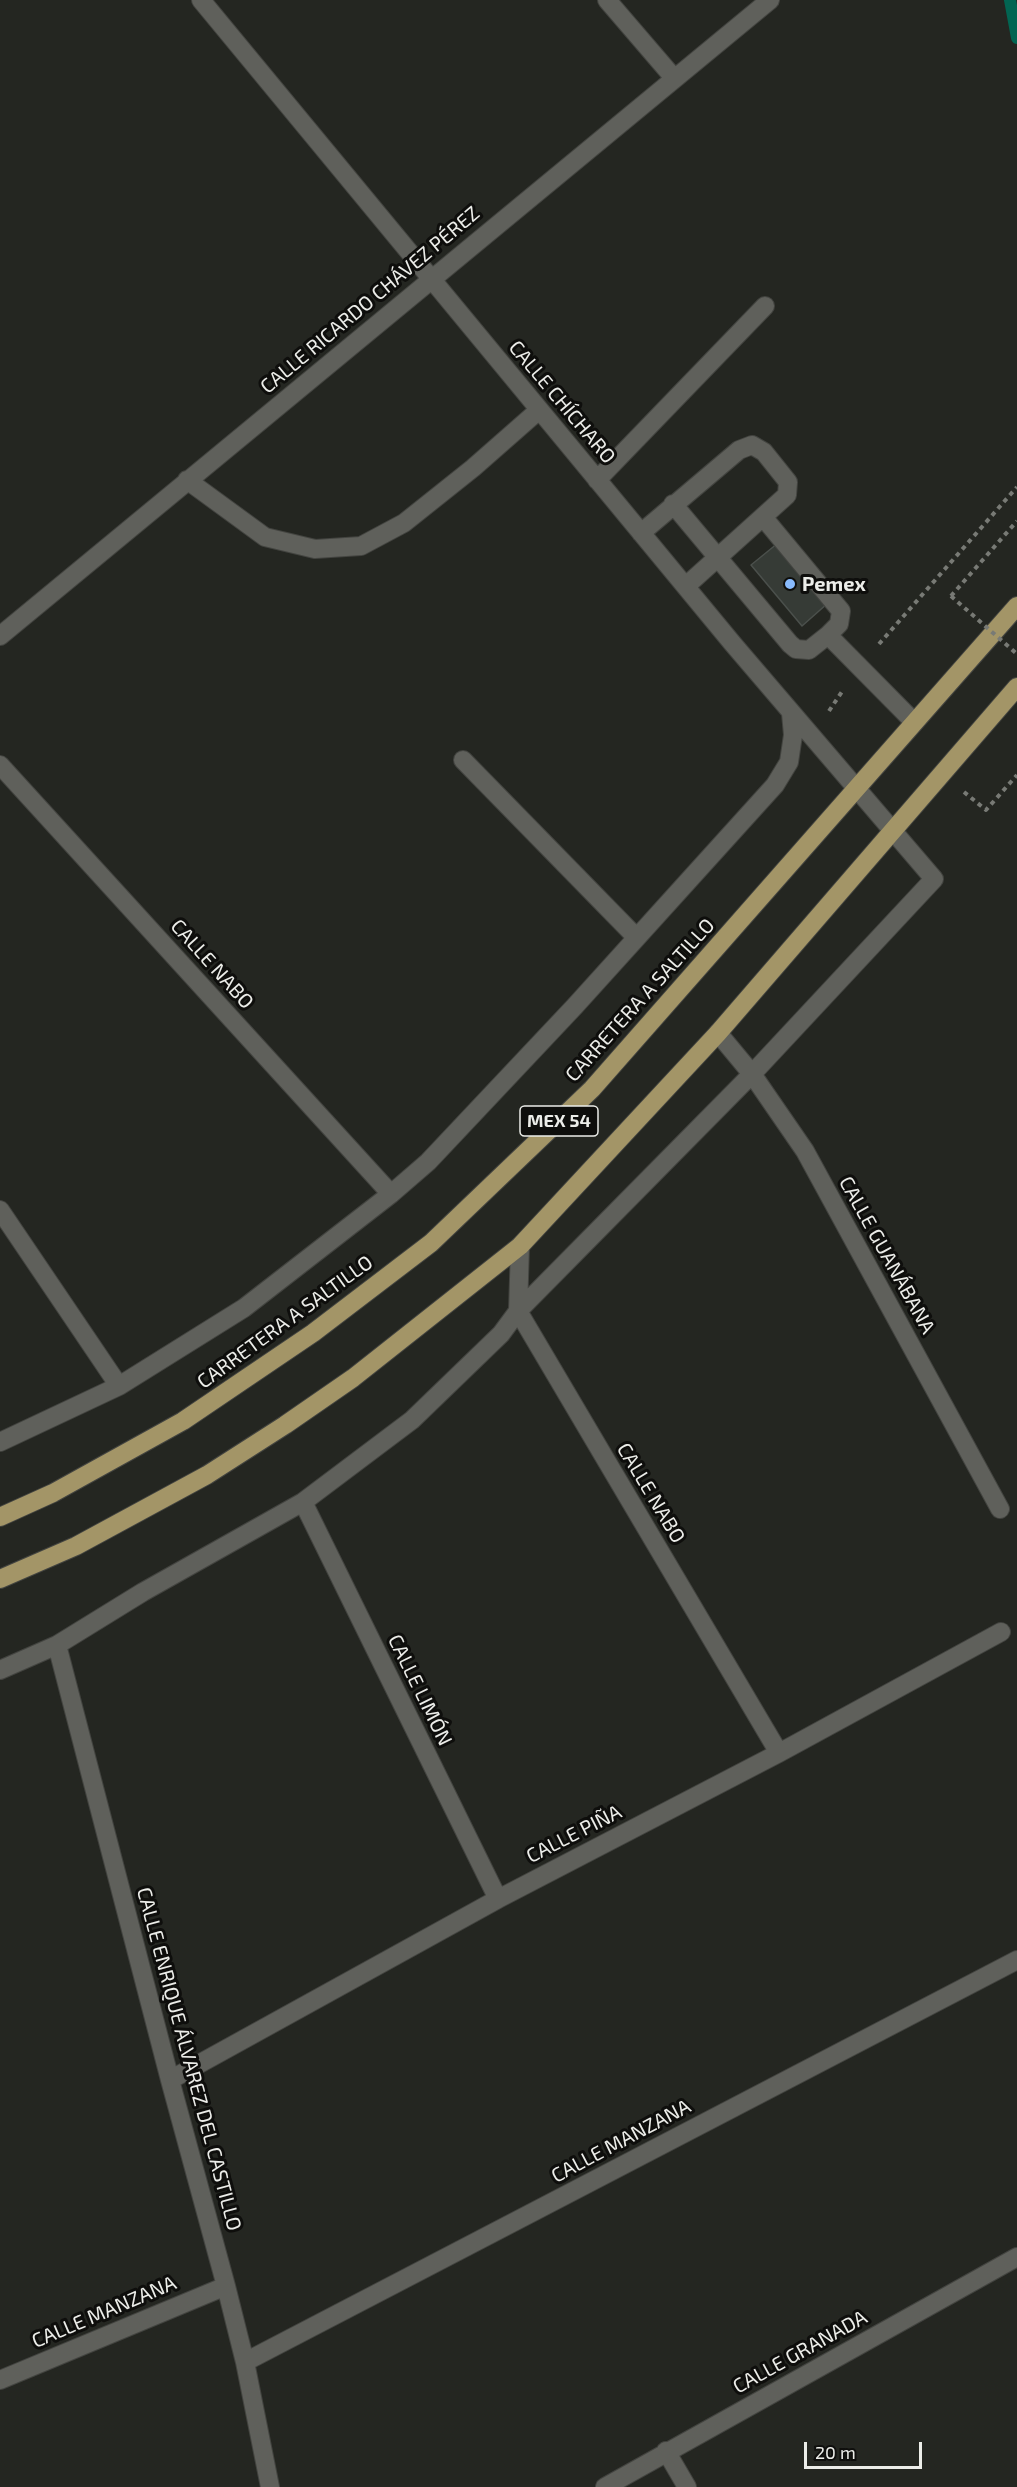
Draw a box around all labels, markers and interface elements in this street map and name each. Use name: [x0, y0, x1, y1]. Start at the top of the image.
street label: CALLE RICARDO CHÁVEZ PÉREZ: [256, 201, 484, 399]
street label: CALLE CHÍCHARO: [504, 336, 620, 468]
place label: Pemex: [802, 572, 866, 596]
marker: Pemex: [783, 577, 797, 591]
street label: CALLE NABO: [165, 914, 259, 1014]
street label: CARRETERA A SALTILLO: [560, 914, 720, 1086]
road number: MEX 54: [520, 1106, 598, 1136]
street label: CALLE GUANÁBANA: [834, 1172, 940, 1338]
street label: CARRETERA A SALTILLO: [193, 1250, 377, 1394]
street label: CALLE NABO: [612, 1439, 690, 1547]
street label: CALLE LIMÓN: [383, 1631, 457, 1749]
street label: CALLE PIÑA: [522, 1800, 626, 1868]
street label: CALLE ENRIQUE ÁLVAREZ DEL CASTILLO: [132, 1885, 246, 2233]
street label: CALLE MANZANA: [547, 2094, 695, 2188]
street label: CALLE MANZANA: [28, 2271, 180, 2353]
street label: CALLE GRANADA: [729, 2305, 871, 2399]
scale bar: [807, 2430, 926, 2468]
text: 20 m: [815, 2441, 856, 2463]

